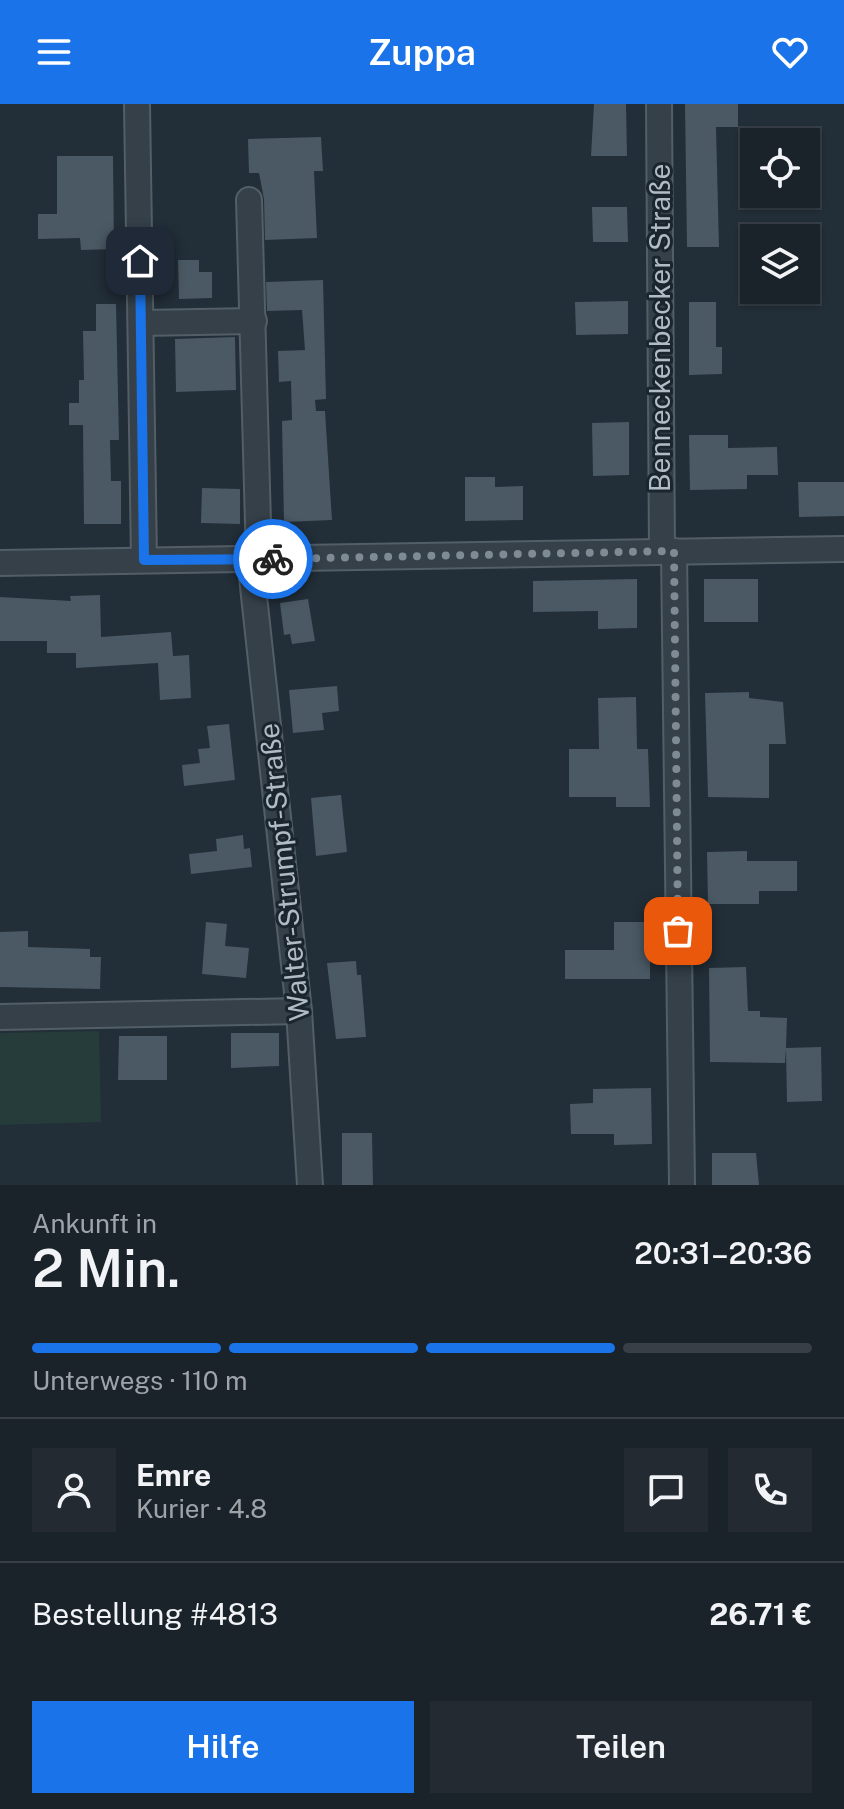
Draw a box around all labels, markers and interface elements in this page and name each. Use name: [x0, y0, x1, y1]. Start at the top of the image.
icon: menu: [32, 30, 76, 74]
icon: heart: [768, 30, 812, 74]
text: Zuppa: [368, 31, 476, 73]
map controls: [740, 128, 820, 304]
button: locate: [740, 128, 820, 208]
street label: Benneckenbecker Straße: [643, 164, 676, 492]
button: layers: [740, 224, 820, 304]
pin: [106, 227, 174, 295]
icon: home: [118, 239, 162, 283]
courier: [233, 519, 313, 599]
icon: bike: [251, 537, 295, 581]
street label: Walter-Strumpf-Straße: [251, 722, 316, 1023]
pin: [644, 897, 712, 965]
icon: bag: [656, 909, 700, 953]
text: Ankunft in: [32, 1208, 157, 1239]
text: 20:31–20:36: [634, 1235, 812, 1271]
text: 2 Min.: [32, 1238, 180, 1299]
text: Unterwegs · 110 m: [32, 1365, 247, 1396]
button: person: [32, 1448, 116, 1532]
button: chat: [624, 1448, 708, 1532]
button: phone: [728, 1448, 812, 1532]
text: Emre: [136, 1457, 211, 1493]
text: Kurier · 4.8: [136, 1493, 267, 1524]
text: Bestellung #4813: [32, 1596, 278, 1632]
text: 26.71 €: [709, 1596, 812, 1632]
button: Hilfe: [32, 1701, 414, 1793]
button: Teilen: [430, 1701, 812, 1793]

